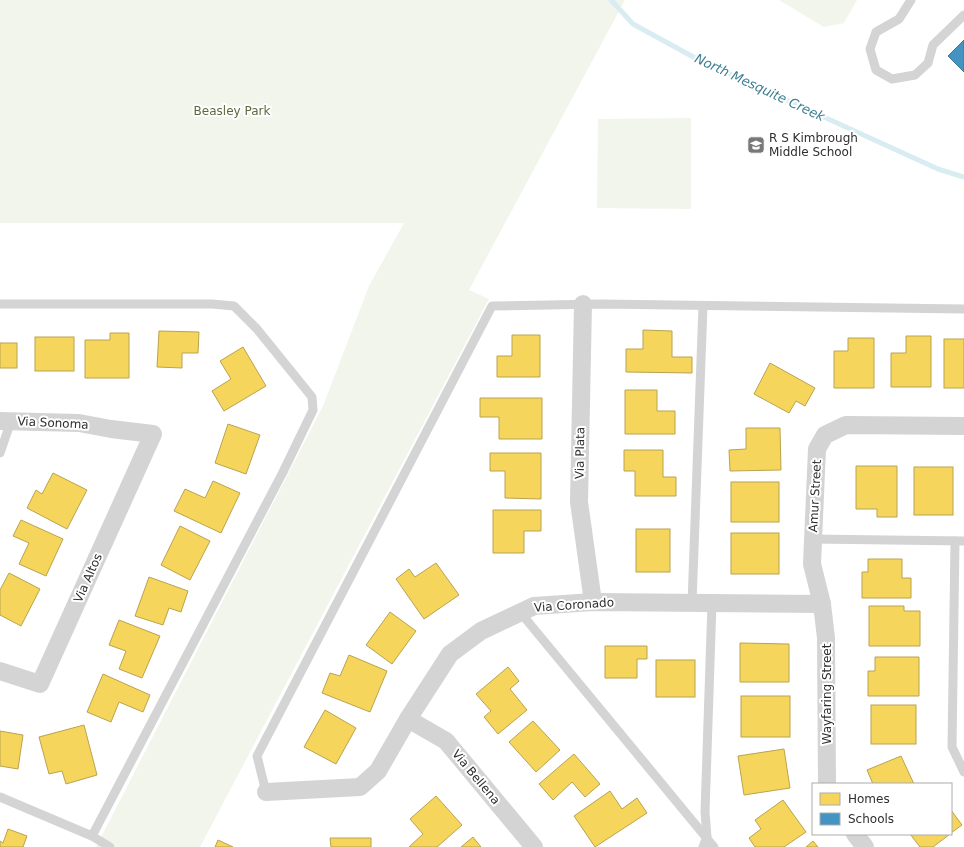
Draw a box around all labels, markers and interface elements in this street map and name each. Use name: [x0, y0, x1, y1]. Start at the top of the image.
water label: North Mesquite Creek: [692, 51, 828, 124]
park label: Beasley Park: [194, 104, 270, 118]
place label: R S Kimbrough Middle School: [769, 131, 858, 159]
school or university icon: R S Kimbrough Middle School: [746, 135, 766, 155]
street label: Via Sonoma: [17, 414, 89, 432]
street label: Via Plata: [573, 427, 587, 479]
street label: Amur Street: [806, 459, 824, 533]
street label: Via Altos: [71, 551, 105, 605]
street label: Via Coronado: [534, 595, 614, 615]
street label: Wayfaring Street: [820, 643, 834, 744]
street label: Via Bellena: [449, 747, 503, 807]
legend: [812, 783, 952, 835]
text: Homes: [848, 792, 890, 806]
text: Schools: [848, 812, 894, 826]

